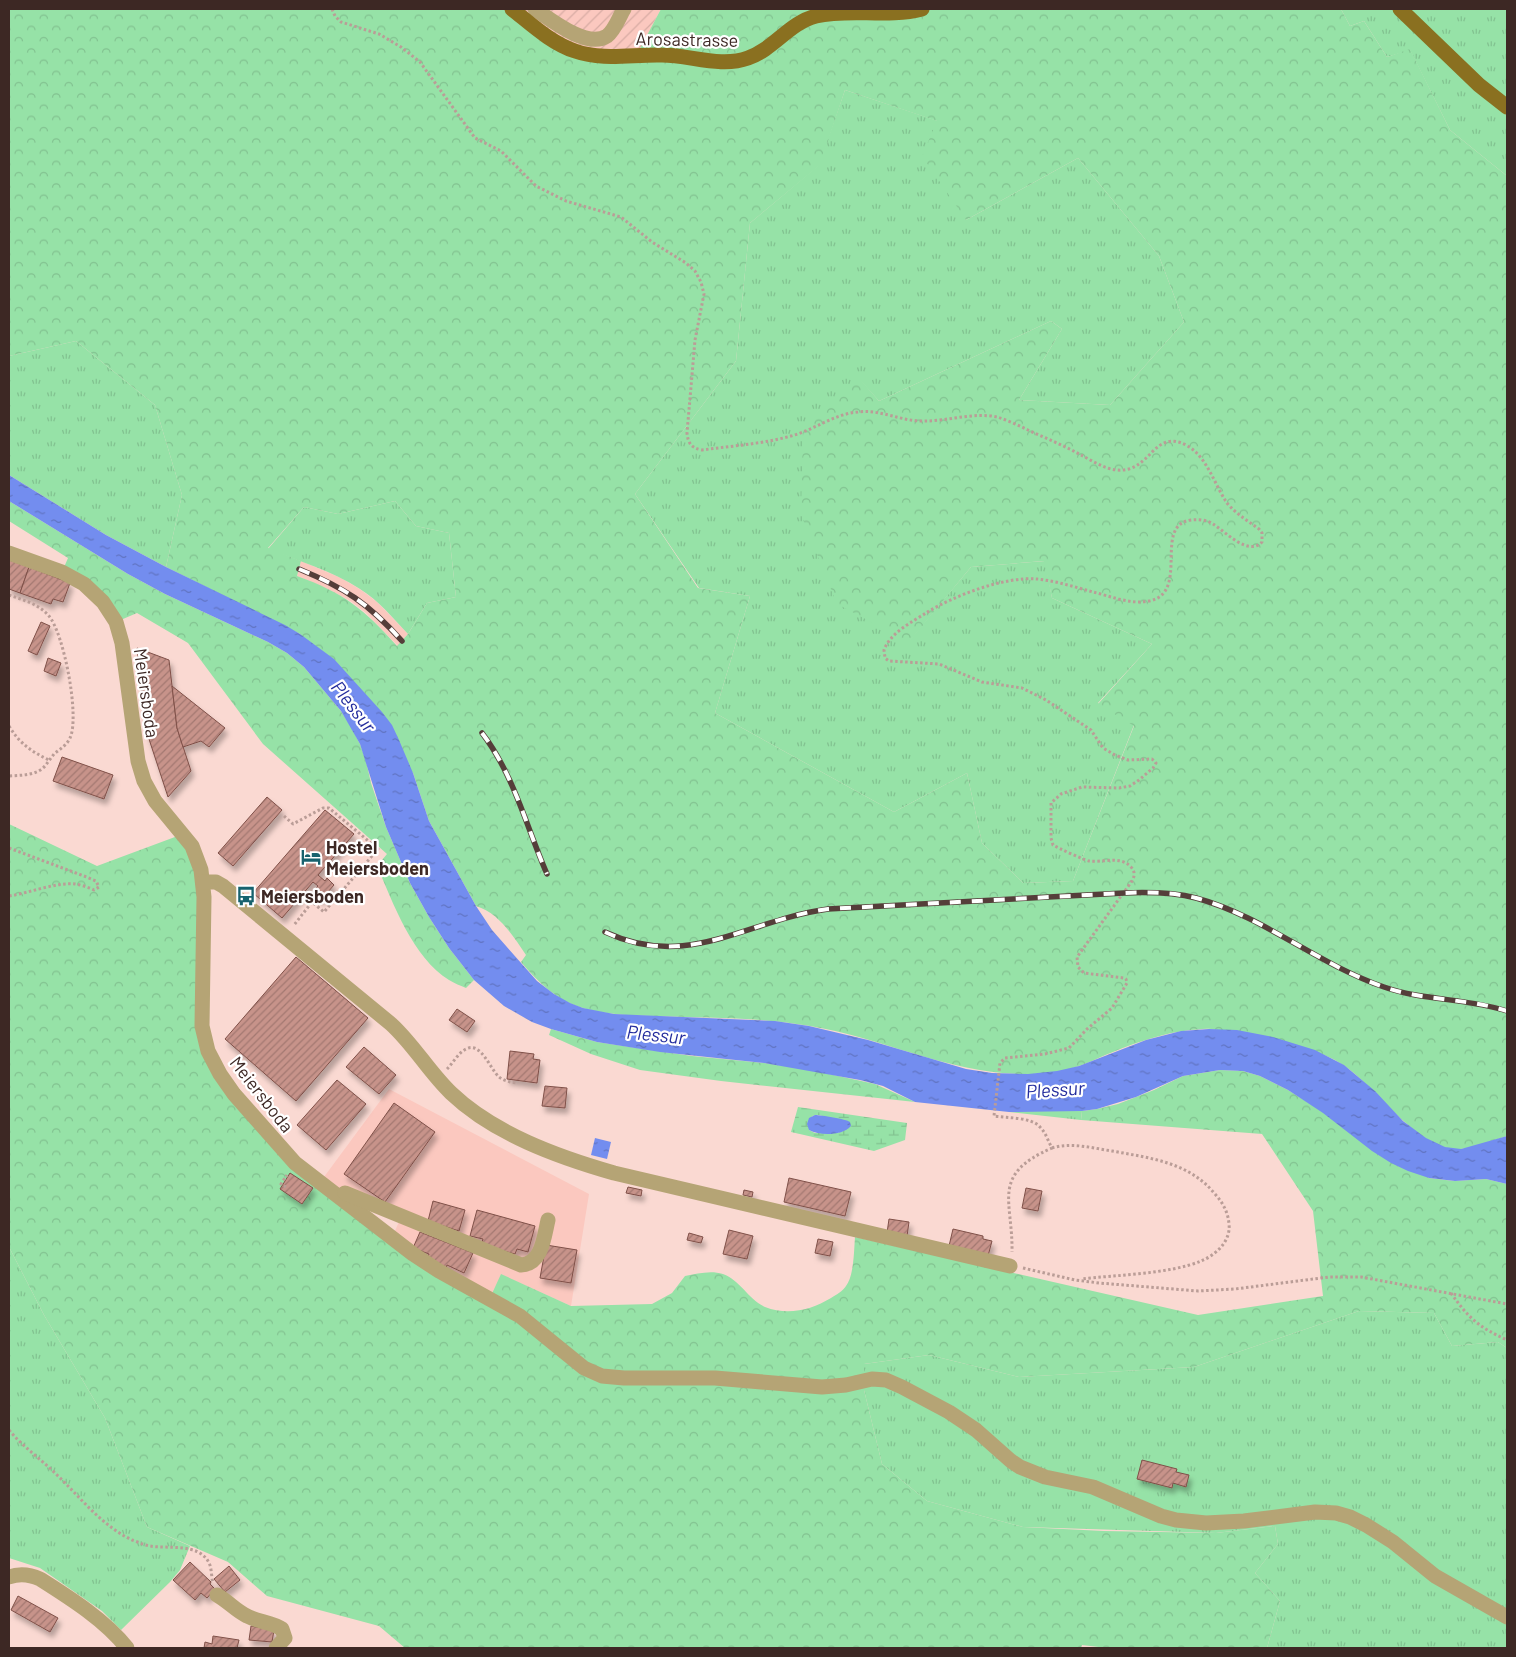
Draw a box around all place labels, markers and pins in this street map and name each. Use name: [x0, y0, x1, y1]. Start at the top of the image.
place label: Hostel Meiersboden: [326, 836, 429, 879]
hotel icon: Hostel Meiersboden: [300, 846, 322, 868]
bus stop icon: Meiersboden: [235, 885, 257, 907]
place label: Meiersboden: [261, 885, 364, 907]

